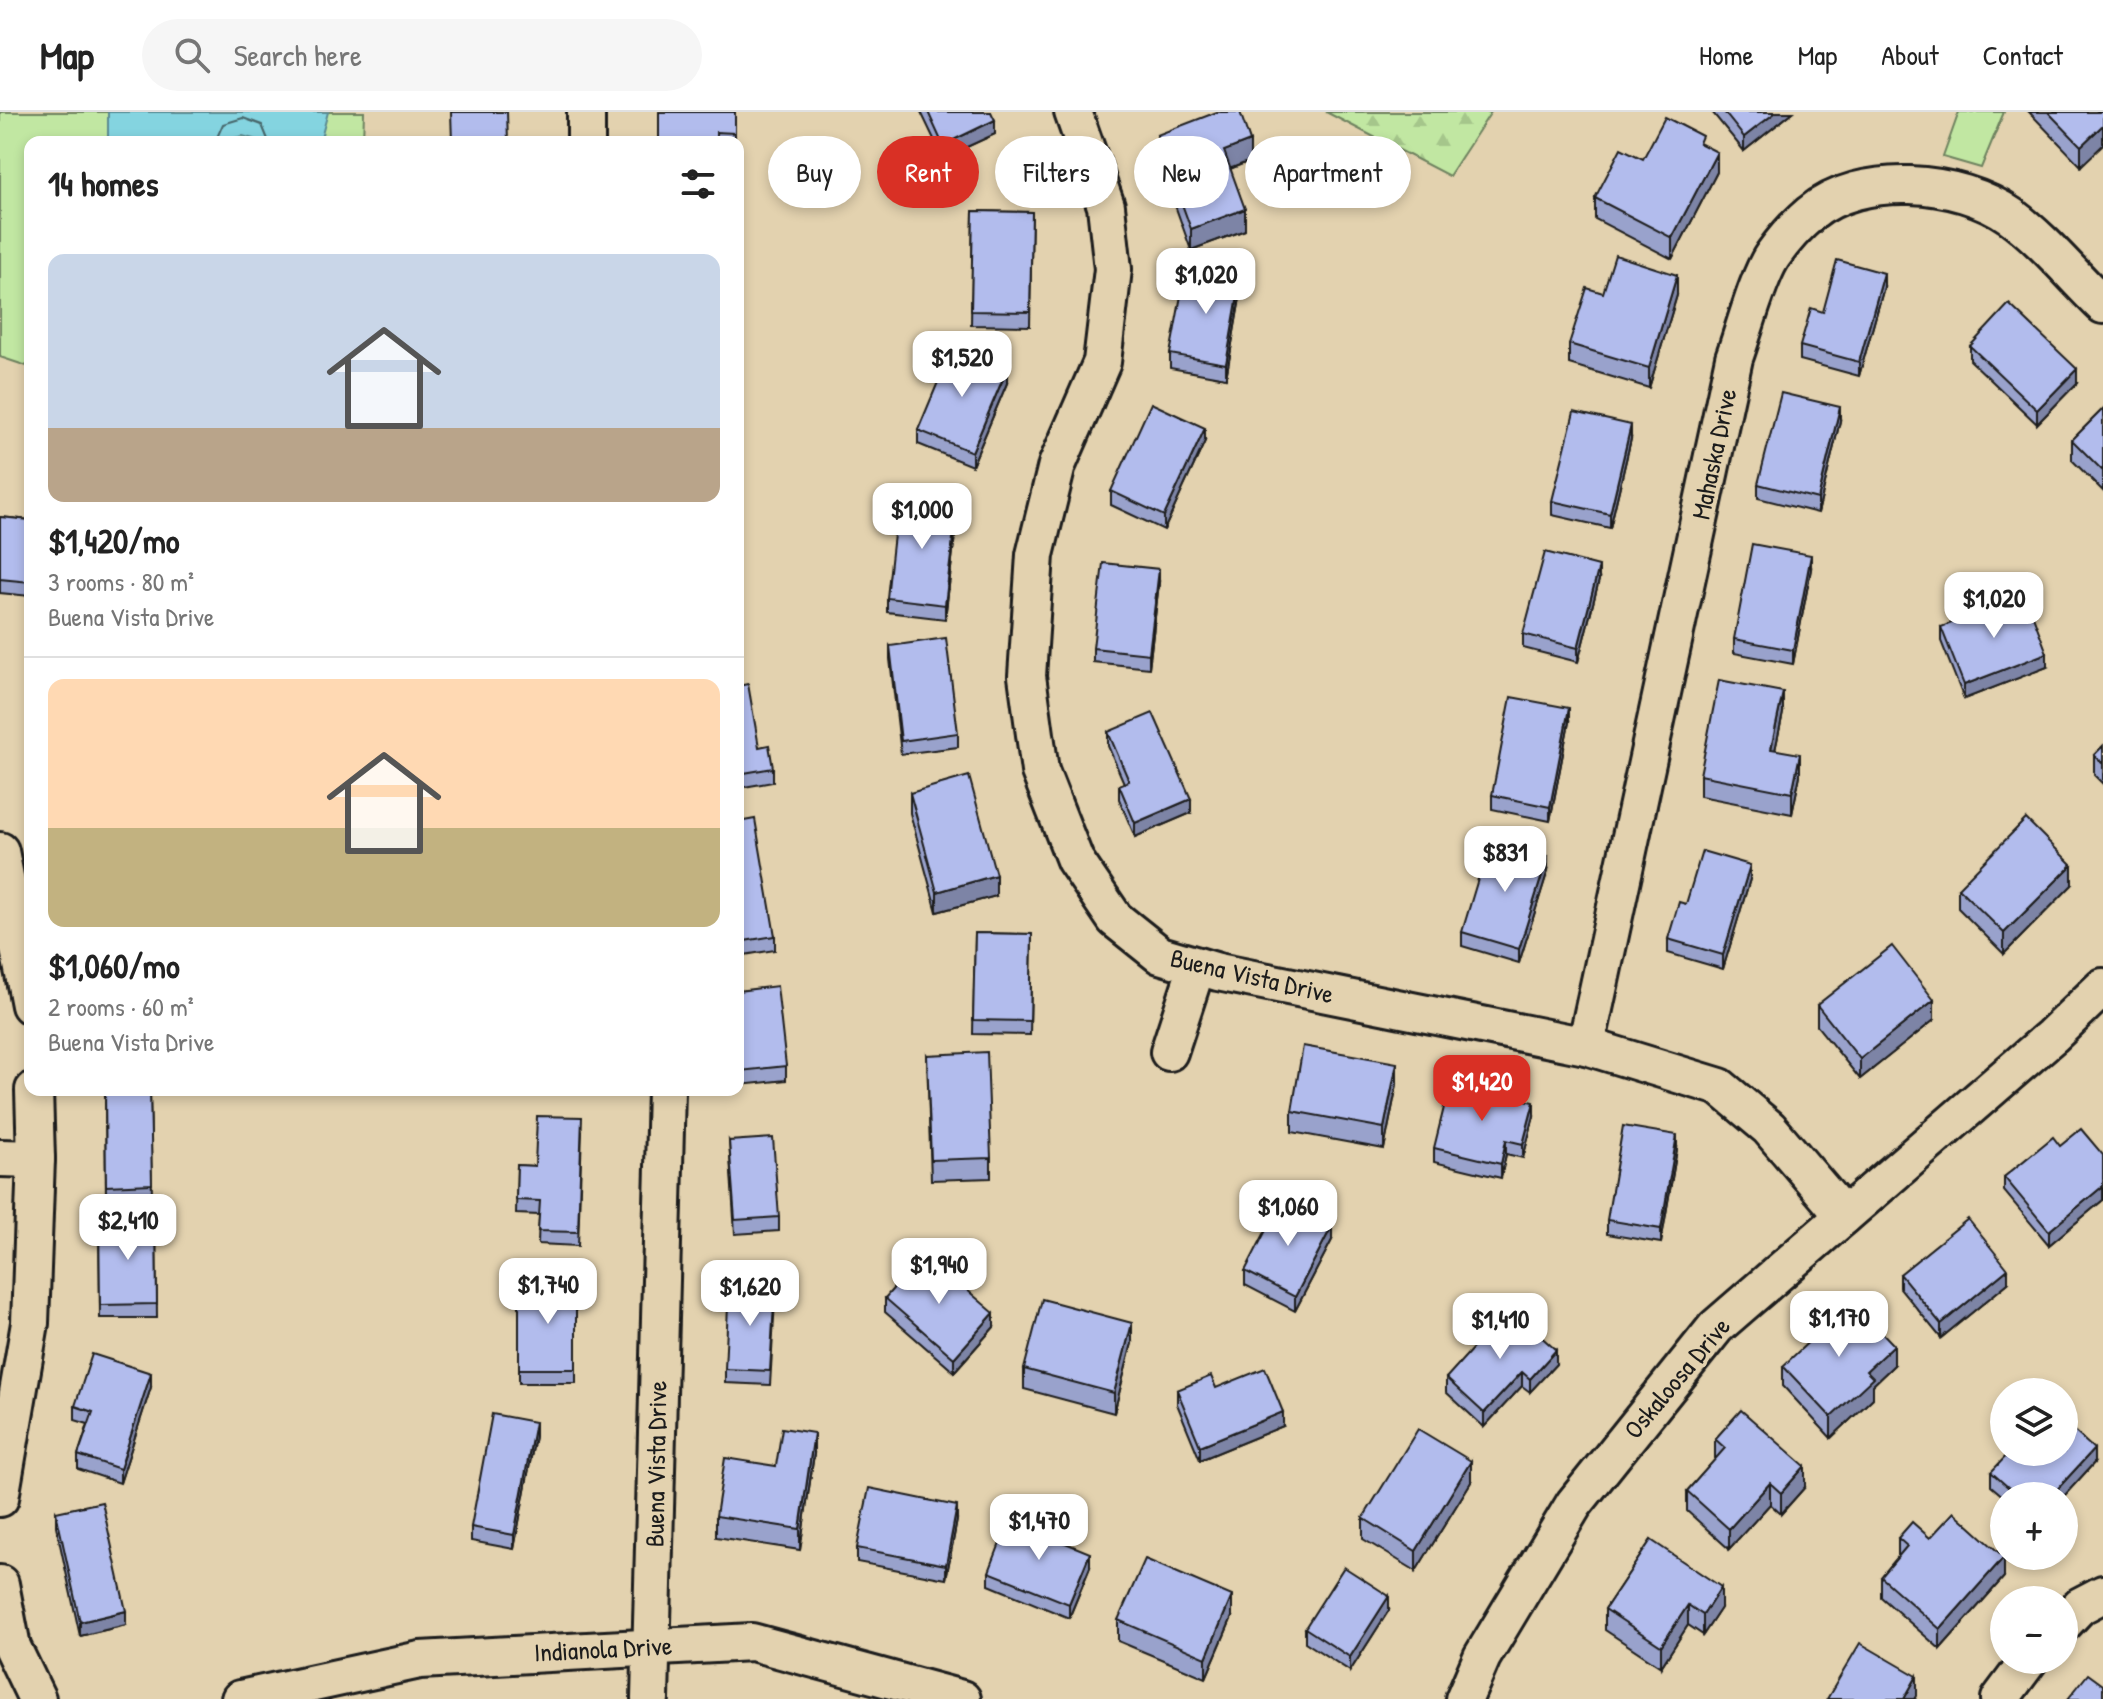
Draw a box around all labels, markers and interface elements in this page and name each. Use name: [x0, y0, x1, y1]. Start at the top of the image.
search box: [142, 19, 702, 91]
text: Map: [40, 29, 94, 81]
icon: search: [170, 33, 214, 77]
text: Search here: [234, 35, 362, 75]
text: Home: [1699, 36, 1754, 74]
text: Map: [1798, 36, 1837, 74]
text: About: [1881, 36, 1939, 74]
text: Contact: [1983, 36, 2063, 74]
chip: Buy: [768, 136, 861, 208]
chip: Rent: [877, 136, 979, 208]
chip: Filters: [995, 136, 1118, 208]
chip: New: [1134, 136, 1229, 208]
chip: Apartment: [1245, 136, 1411, 208]
text: 14 homes: [48, 161, 159, 207]
icon: filters: [676, 162, 720, 206]
pin: $1,020: [1141, 248, 1271, 316]
text: $1,020: [1174, 256, 1238, 291]
icon: home: [312, 306, 456, 450]
pin: $1,520: [897, 331, 1027, 399]
text: $1,520: [931, 339, 993, 374]
street label: Mahaska Drive: [1683, 385, 1744, 522]
pin: $1,000: [857, 483, 987, 551]
text: $1,000: [891, 491, 953, 526]
text: $1,420/mo: [48, 518, 180, 564]
text: 3 rooms · 80 m²: [48, 564, 194, 599]
pin: $1,020: [1929, 572, 2059, 640]
text: $1,020: [1962, 580, 2026, 615]
text: Buena Vista Drive: [48, 599, 214, 634]
icon: home: [312, 731, 456, 875]
pin: $831: [1458, 826, 1552, 894]
text: $831: [1482, 834, 1528, 869]
street label: Buena Vista Drive: [1167, 940, 1337, 1011]
text: $1,060/mo: [48, 943, 180, 989]
text: 2 rooms · 60 m²: [48, 989, 194, 1024]
text: Buena Vista Drive: [48, 1024, 214, 1059]
pin: $1,420: [1417, 1055, 1547, 1123]
text: $1,420: [1451, 1063, 1513, 1098]
pin: $1,060: [1223, 1180, 1353, 1248]
text: $1,060: [1257, 1188, 1319, 1223]
pin: $2,410: [63, 1194, 193, 1262]
text: $2,410: [97, 1202, 159, 1237]
pin: $1,940: [874, 1238, 1004, 1306]
text: $1,940: [910, 1246, 968, 1281]
pin: $1,740: [483, 1258, 613, 1326]
pin: $1,620: [685, 1260, 815, 1328]
text: $1,740: [517, 1266, 579, 1301]
text: $1,620: [719, 1268, 781, 1303]
pin: $1,170: [1774, 1291, 1904, 1359]
pin: $1,410: [1435, 1293, 1565, 1361]
text: $1,170: [1808, 1299, 1870, 1334]
text: $1,410: [1471, 1301, 1529, 1336]
street label: Oskaloosa Drive: [1616, 1310, 1738, 1446]
map controls: [1990, 1378, 2078, 1674]
button: layers: [1990, 1378, 2078, 1466]
street label: Buena Vista Drive: [637, 1381, 674, 1547]
button: +: [1990, 1482, 2078, 1570]
pin: $1,470: [974, 1494, 1104, 1562]
text: $1,470: [1008, 1502, 1070, 1537]
button: −: [1990, 1586, 2078, 1674]
street label: Indianola Drive: [533, 1627, 673, 1670]

